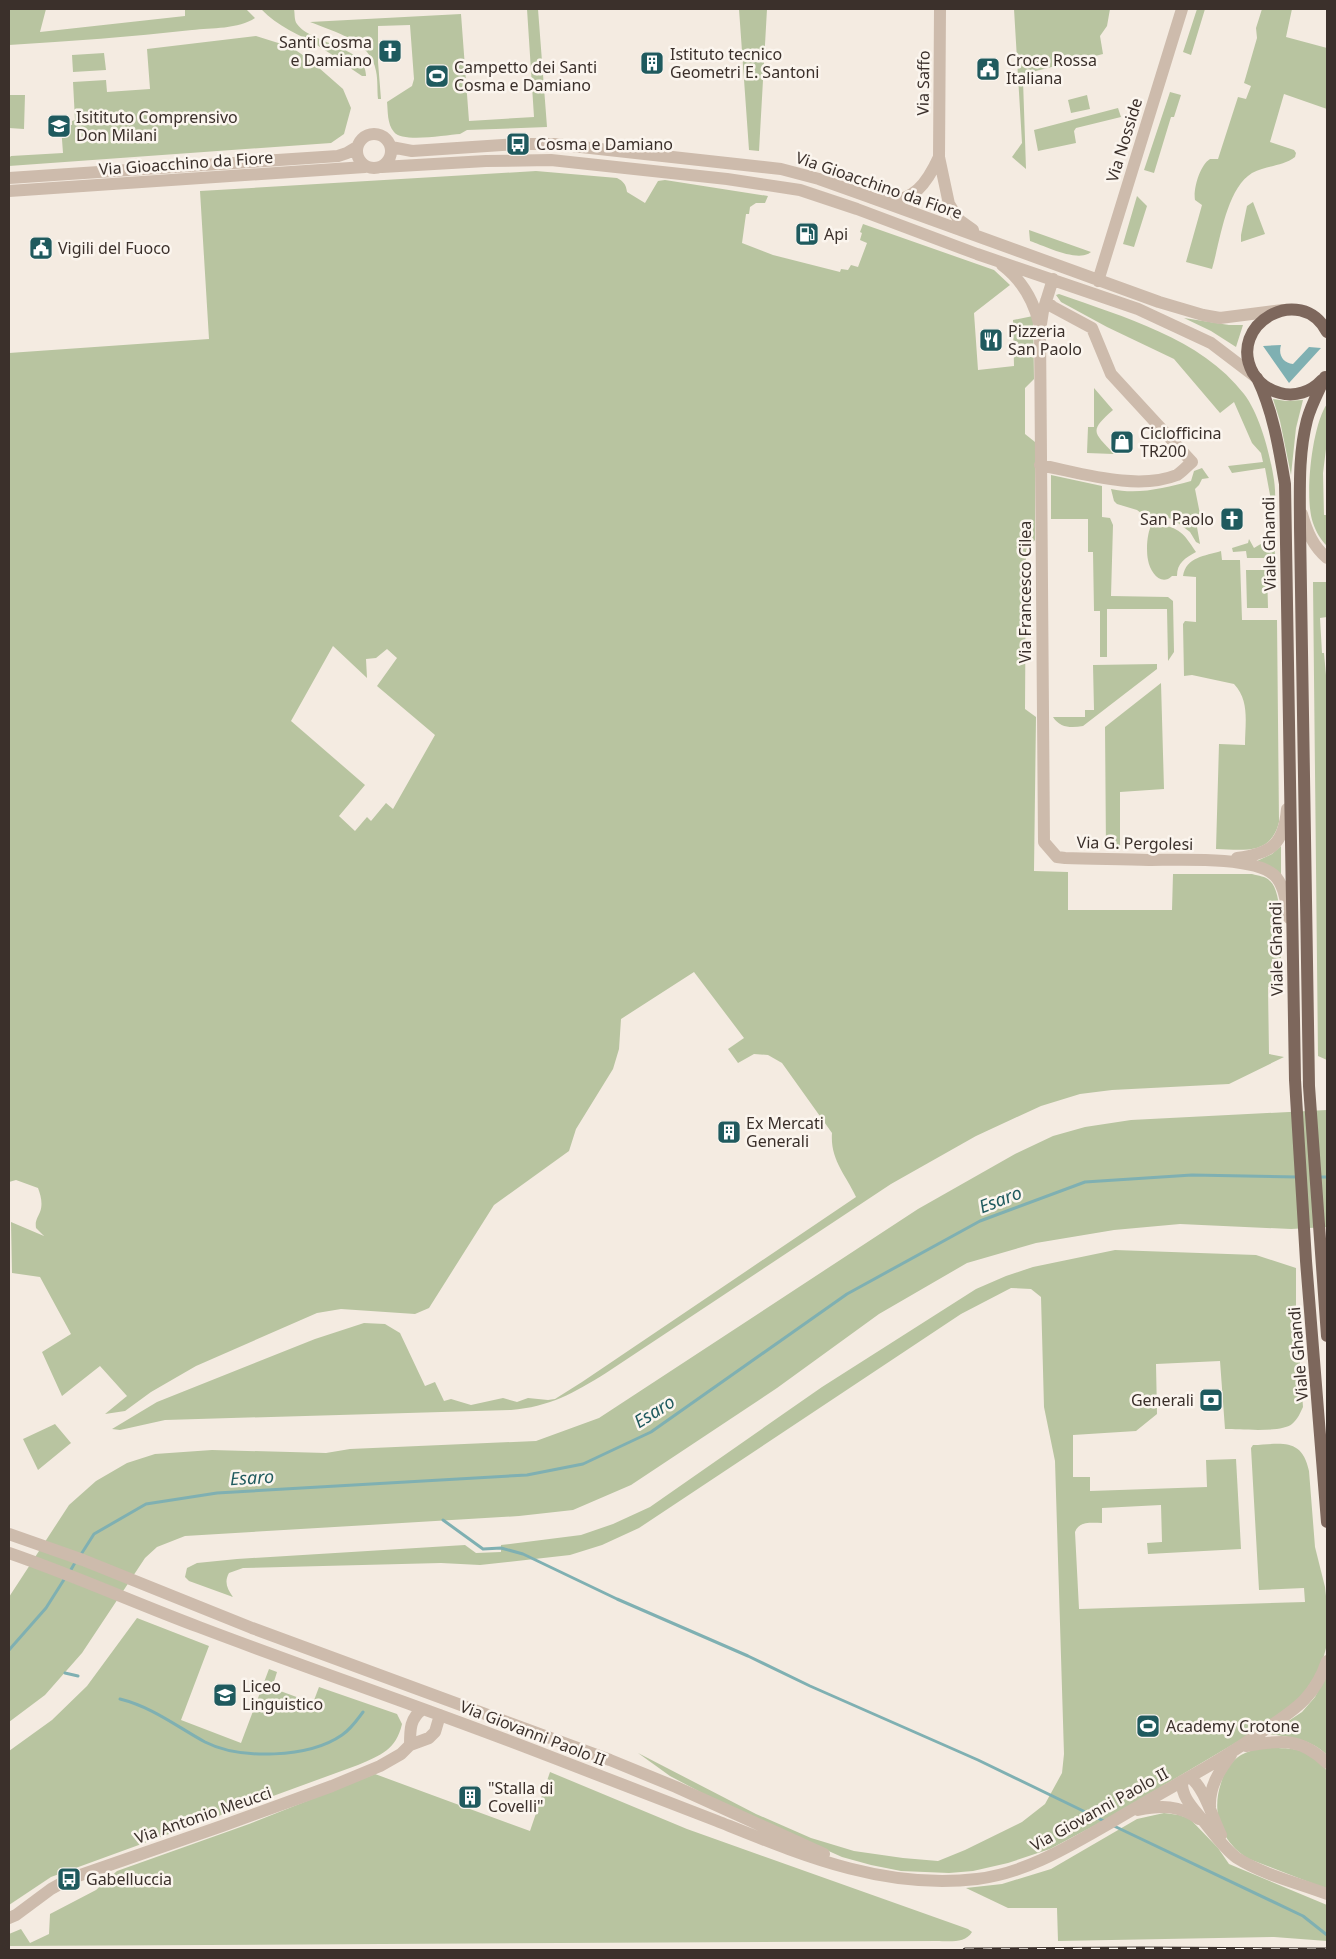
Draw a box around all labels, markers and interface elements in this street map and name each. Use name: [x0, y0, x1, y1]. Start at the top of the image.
place label: Santi Cosma e Damiano: [279, 31, 372, 71]
church icon: Santi Cosma e Damiano: [377, 38, 403, 64]
place label: Istituto tecnico Geometri E. Santoni: [670, 43, 819, 83]
place label: Croce Rossa Italiana: [1006, 49, 1097, 89]
building icon: Istituto tecnico Geometri E. Santoni: [639, 50, 665, 76]
street label: Via Saffo: [911, 50, 935, 116]
place label: Campetto dei Santi Cosma e Damiano: [454, 56, 597, 96]
public building icon: Croce Rossa Italiana: [975, 56, 1001, 82]
sports icon: Campetto dei Santi Cosma e Damiano: [424, 63, 450, 89]
street label: Via Nosside: [1101, 95, 1147, 185]
place label: Isitituto Comprensivo Don Milani: [76, 106, 238, 146]
school or university icon: Isitituto Comprensivo Don Milani: [46, 113, 72, 139]
bus stop icon: Cosma e Damiano: [505, 131, 531, 157]
place label: Cosma e Damiano: [536, 133, 673, 155]
street label: Via Gioacchino da Fiore: [98, 146, 274, 180]
street label: Via Gioacchino da Fiore: [793, 146, 965, 224]
fuel station icon: Api: [794, 221, 820, 247]
place label: Api: [824, 223, 848, 245]
public building icon: Vigili del Fuoco: [28, 235, 54, 261]
place label: Vigili del Fuoco: [58, 237, 171, 259]
place label: Pizzeria San Paolo: [1008, 320, 1082, 360]
restaurant icon: Pizzeria San Paolo: [978, 327, 1004, 353]
place label: Ciclofficina TR200: [1140, 422, 1222, 462]
shop icon: Ciclofficina TR200: [1109, 429, 1135, 455]
street label: Viale Ghandi: [1257, 497, 1281, 591]
church icon: San Paolo: [1219, 506, 1245, 532]
place label: San Paolo: [1140, 508, 1214, 530]
street label: Via Francesco Cilea: [1014, 521, 1036, 663]
street label: Via G. Pergolesi: [1077, 831, 1193, 855]
street label: Viale Ghandi: [1264, 902, 1288, 996]
place label: Ex Mercati Generali: [746, 1112, 824, 1152]
building icon: Ex Mercati Generali: [716, 1119, 742, 1145]
water label: Esaro: [975, 1180, 1025, 1218]
street label: Viale Ghandi: [1283, 1306, 1313, 1402]
bank icon: Generali: [1198, 1387, 1224, 1413]
water label: Esaro: [629, 1389, 679, 1433]
place label: Generali: [1131, 1389, 1194, 1411]
water label: Esaro: [229, 1464, 275, 1490]
place label: Liceo Linguistico: [242, 1675, 323, 1715]
school or university icon: Liceo Linguistico: [212, 1682, 238, 1708]
street label: Via Giovanni Paolo II: [457, 1695, 609, 1771]
sports icon: Academy Crotone: [1135, 1713, 1161, 1739]
place label: Academy Crotone: [1166, 1715, 1299, 1737]
street label: Via Giovanni Paolo II: [1026, 1762, 1172, 1856]
place label: "Stalla di Covelli": [488, 1777, 553, 1817]
street label: Via Antonio Meucci: [132, 1781, 274, 1849]
building icon: "Stalla di Covelli": [457, 1784, 483, 1810]
bus stop icon: Gabelluccia: [56, 1866, 82, 1892]
place label: Gabelluccia: [86, 1868, 172, 1890]

